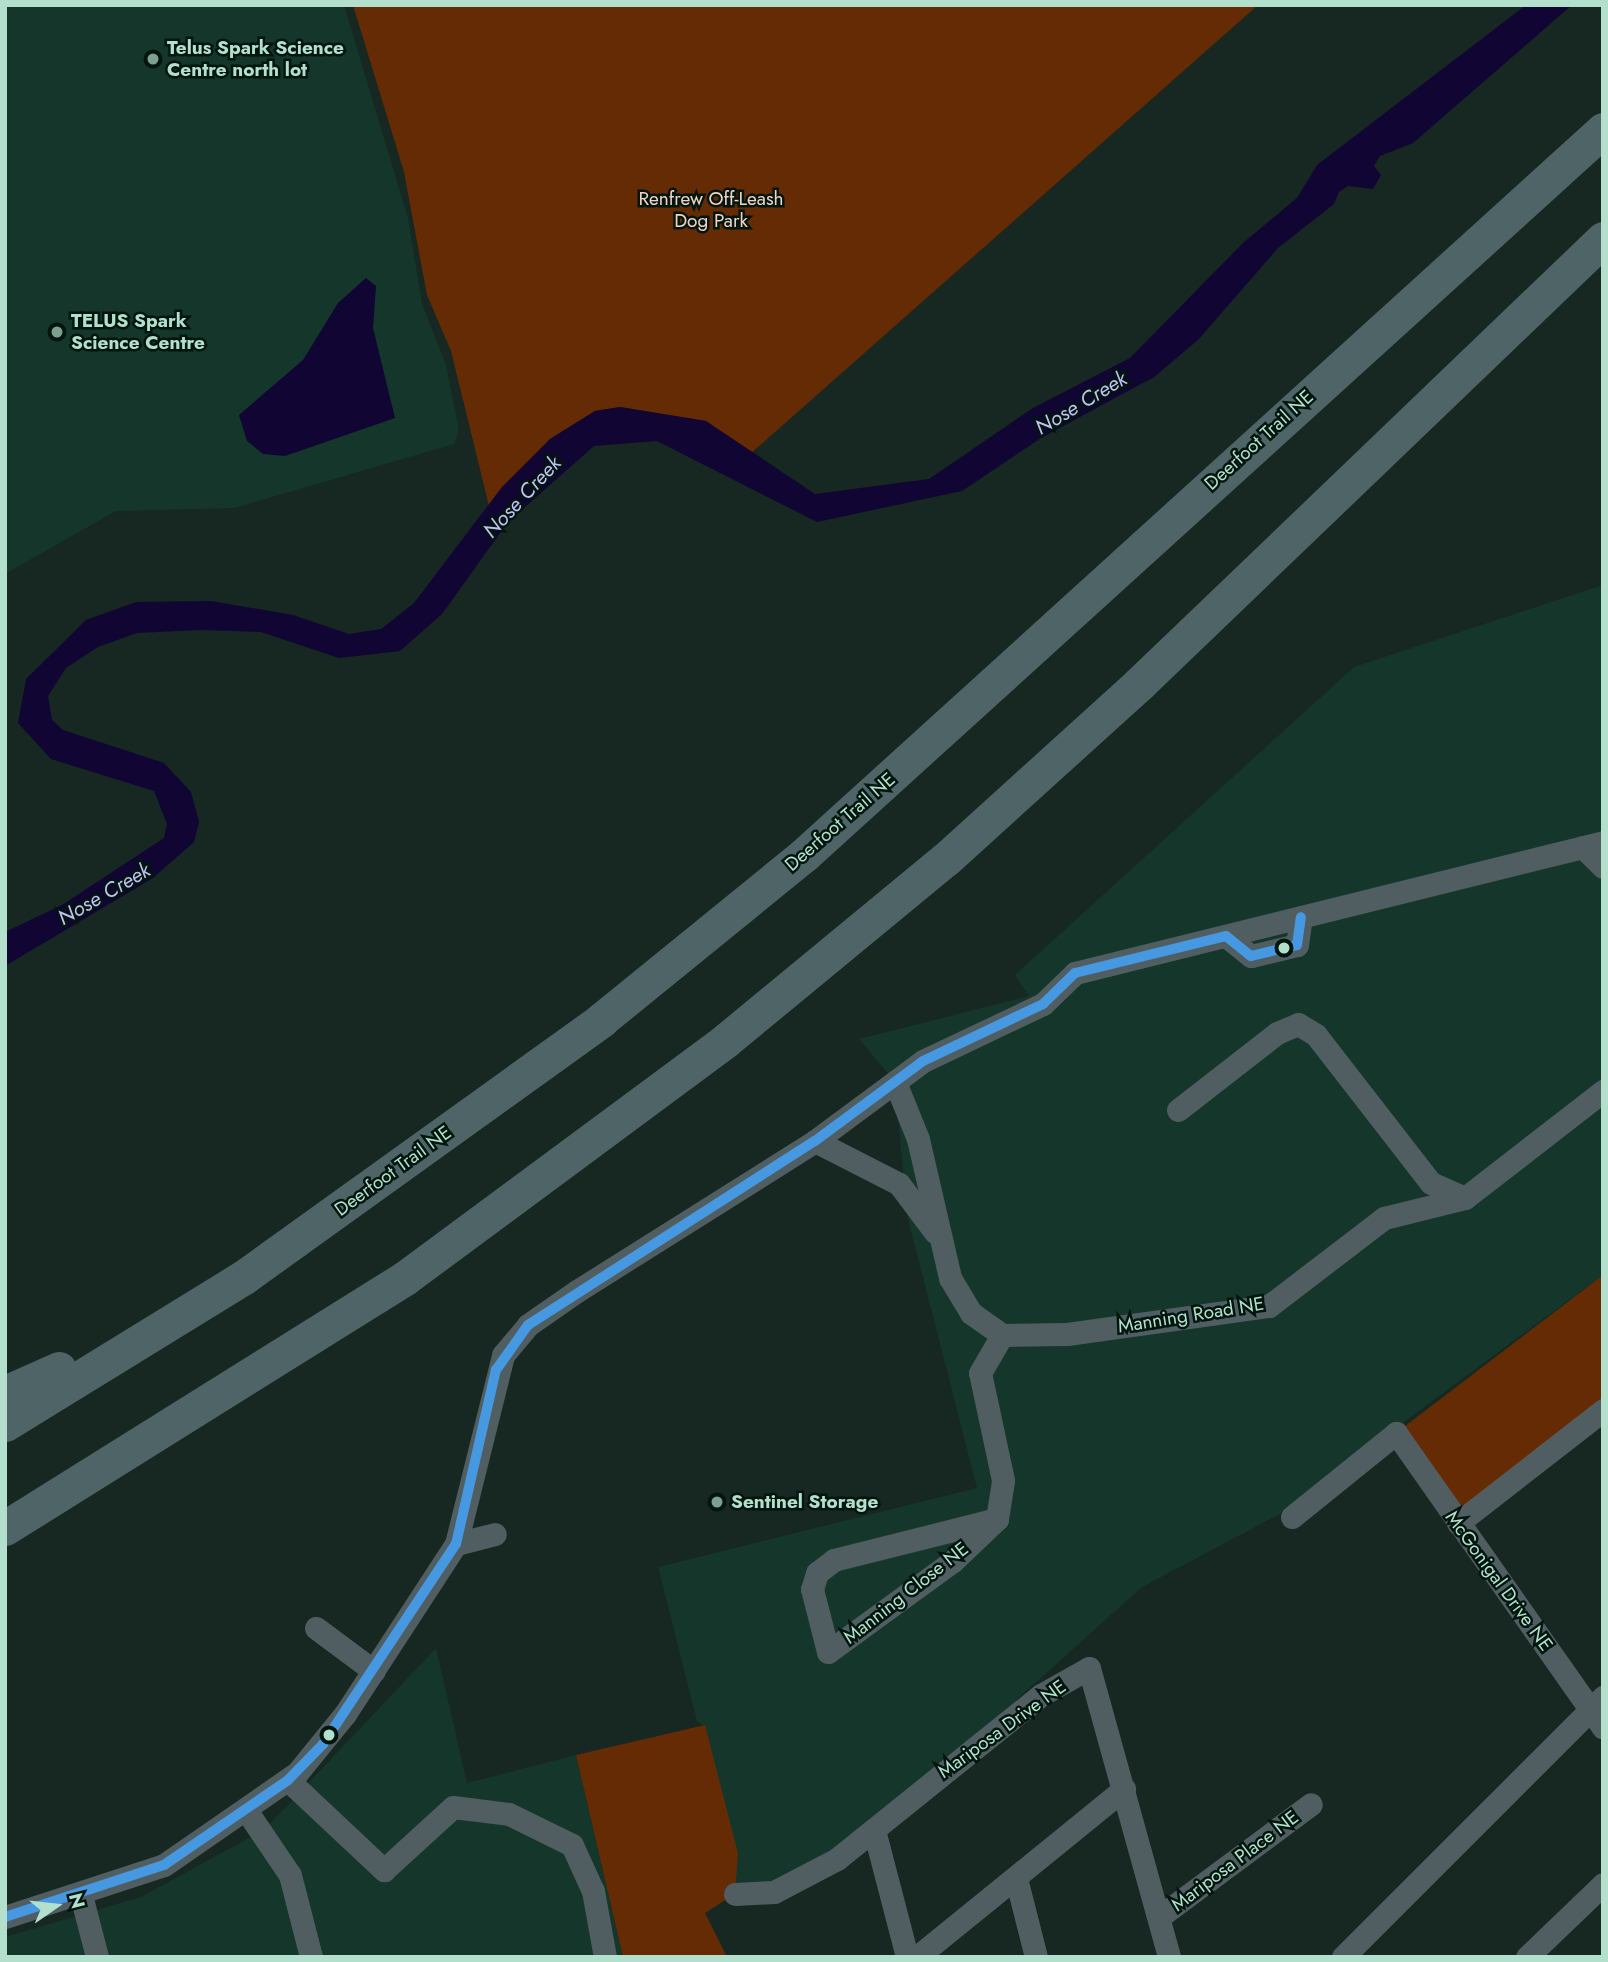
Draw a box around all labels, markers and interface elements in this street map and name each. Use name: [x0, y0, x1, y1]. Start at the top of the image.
place label: Telus Spark Science Centre north lot: [167, 37, 344, 81]
marker: Telus Spark Science Centre north lot: [145, 51, 161, 67]
park label: Renfrew Off-Leash Dog Park: [638, 188, 784, 232]
place label: TELUS Spark Science Centre: [71, 310, 205, 354]
marker: TELUS Spark Science Centre: [49, 324, 65, 340]
water label: Nose Creek: [1031, 366, 1131, 440]
street label: Deerfoot Trail NE: [1200, 385, 1318, 495]
water label: Nose Creek: [478, 451, 566, 543]
street label: Deerfoot Trail NE: [780, 768, 900, 876]
water label: Nose Creek: [53, 857, 155, 931]
unlabelled marker: [1277, 941, 1291, 955]
street label: Deerfoot Trail NE: [330, 1121, 456, 1221]
street label: Manning Road NE: [1116, 1292, 1266, 1338]
place label: Sentinel Storage: [731, 1491, 878, 1513]
marker: Sentinel Storage: [709, 1494, 725, 1510]
street label: McGonigal Drive NE: [1441, 1506, 1557, 1656]
street label: Manning Close NE: [839, 1537, 973, 1649]
street label: Mariposa Drive NE: [933, 1675, 1071, 1783]
unlabelled marker: [322, 1728, 336, 1742]
street label: Mariposa Place NE: [1167, 1806, 1303, 1916]
north arrow: [21, 1871, 91, 1941]
text: N: [62, 1890, 92, 1911]

